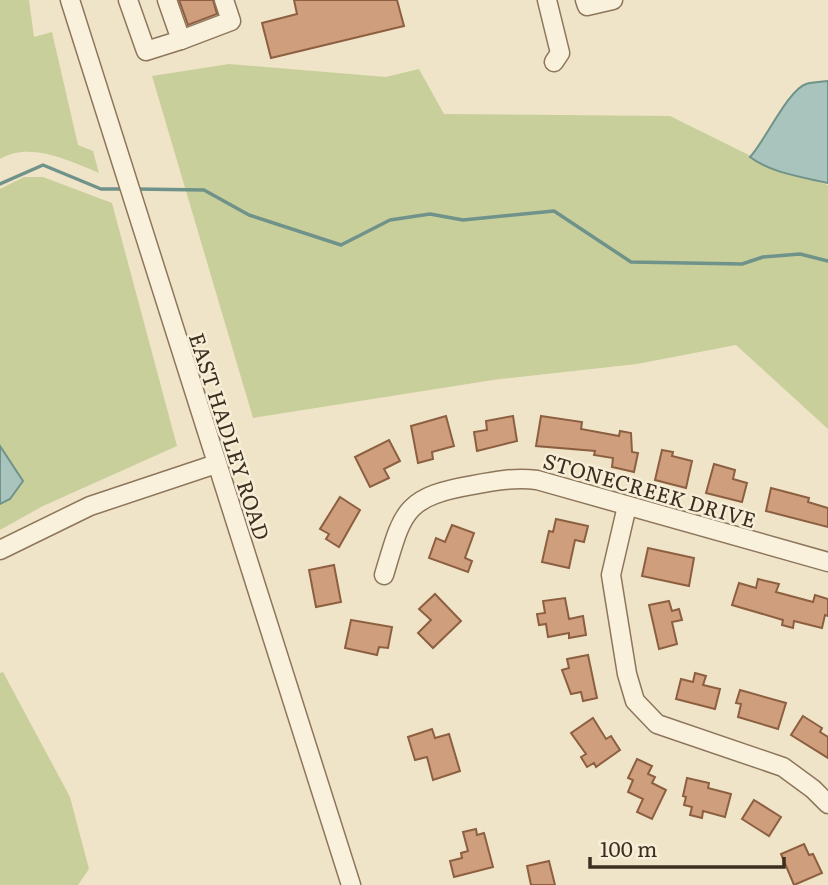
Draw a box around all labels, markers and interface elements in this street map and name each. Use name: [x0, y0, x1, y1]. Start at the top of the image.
street label: EAST HADLEY ROAD: [183, 328, 279, 544]
street label: STONECREEK DRIVE: [540, 444, 760, 534]
scale bar: [590, 826, 784, 870]
text: 100 m: [600, 832, 657, 863]

